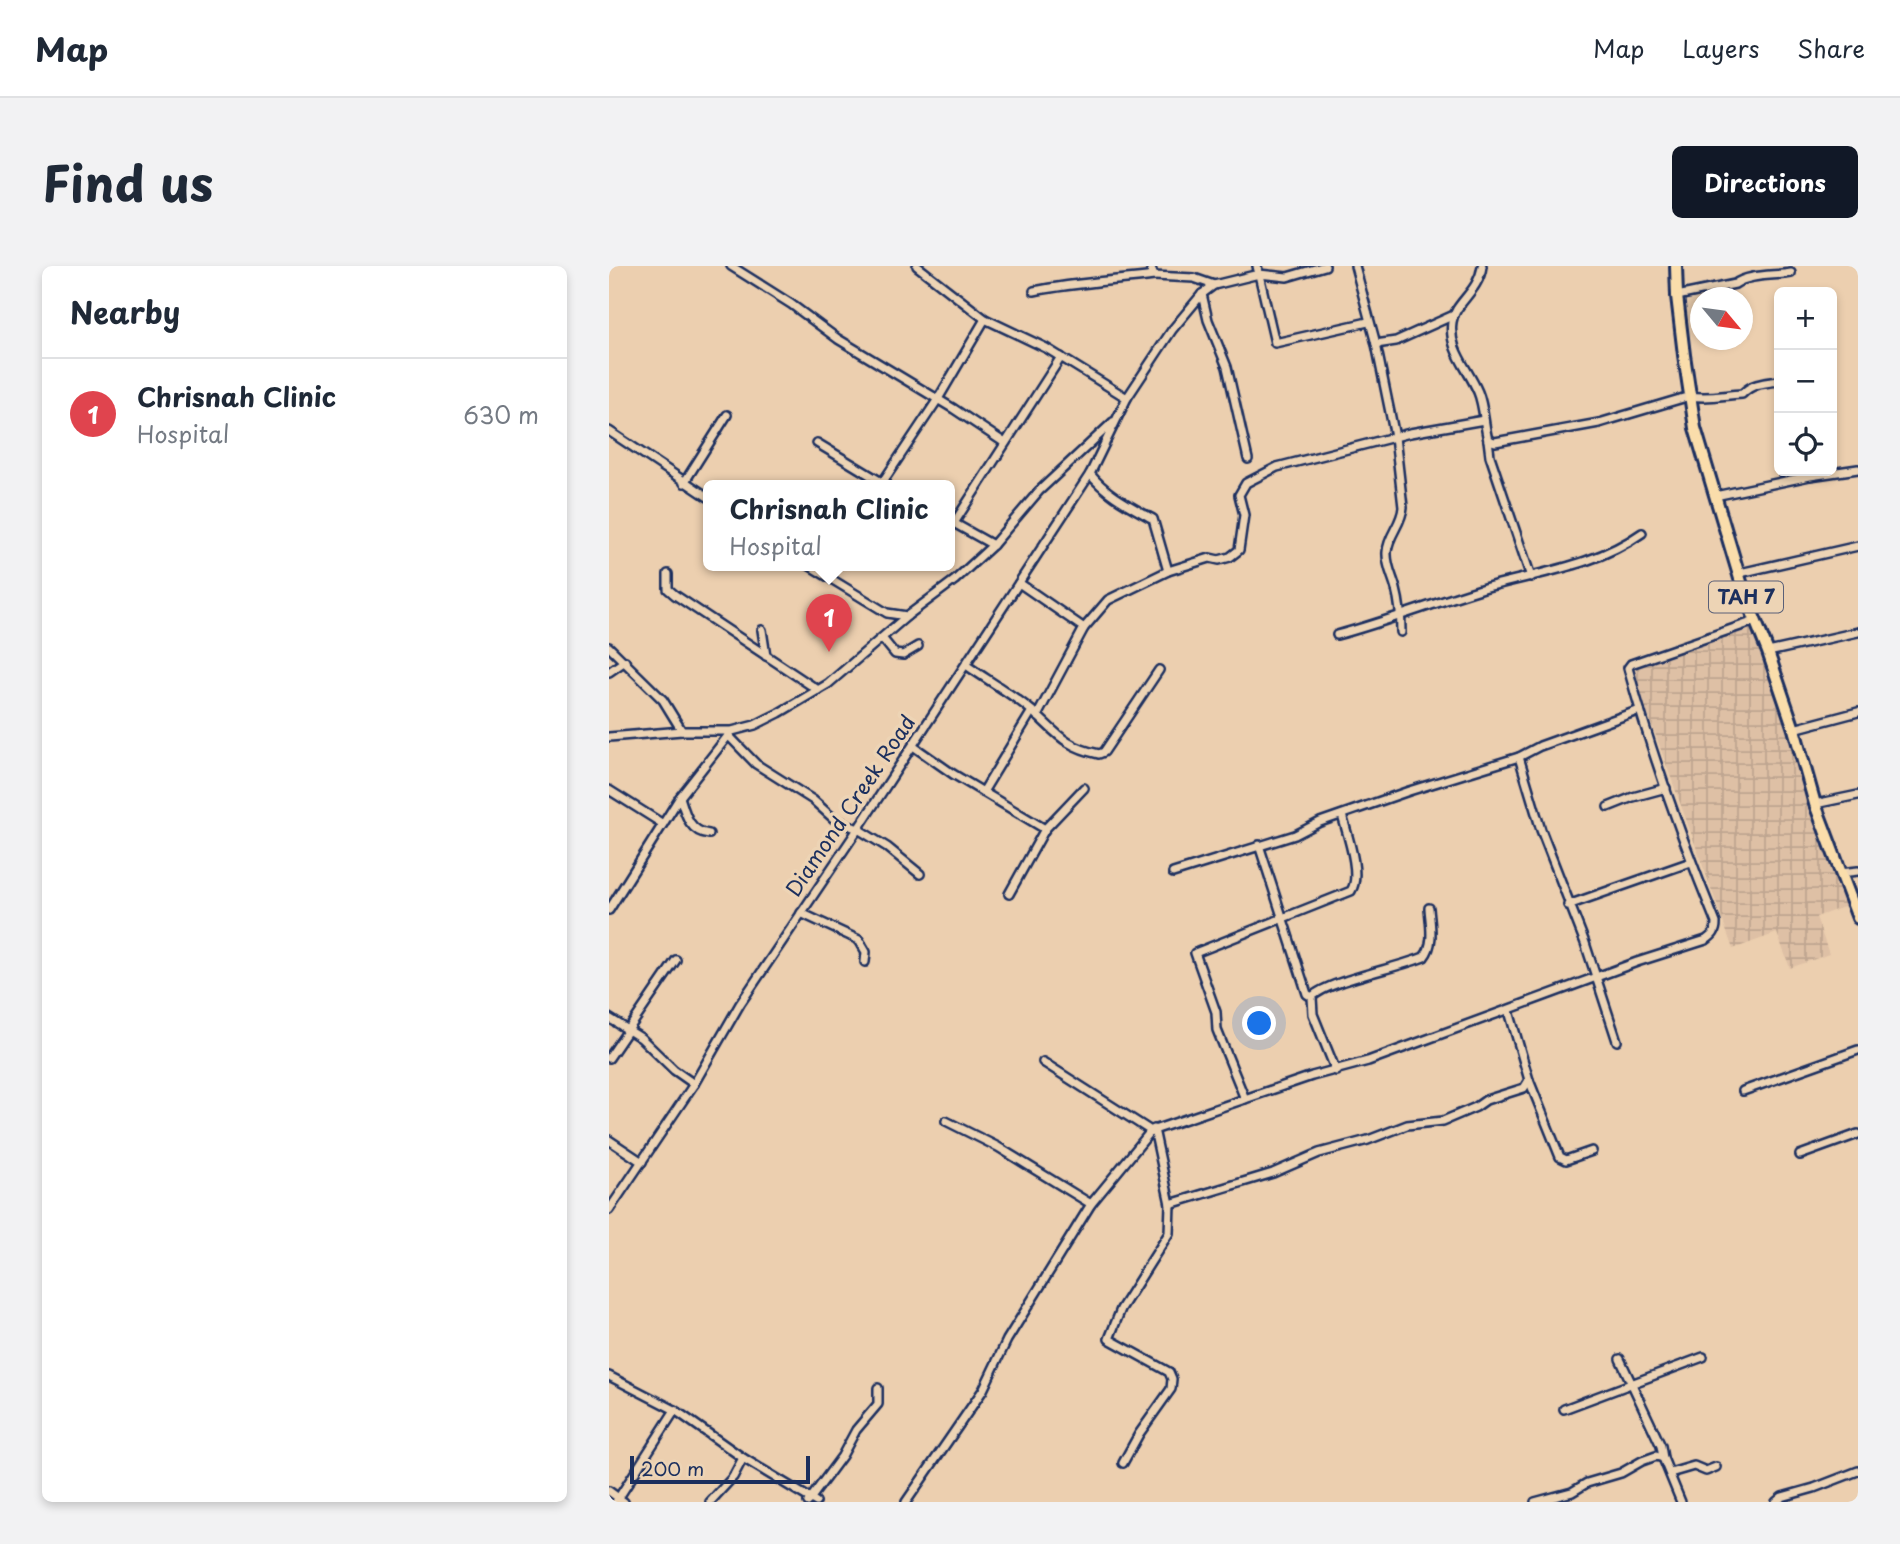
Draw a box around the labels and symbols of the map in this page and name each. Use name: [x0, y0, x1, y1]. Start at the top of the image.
north arrow: [1690, 287, 1753, 350]
road number: TAH 7: [1709, 582, 1783, 612]
pin: 1: [806, 594, 852, 652]
street label: Diamond Creek Road: [776, 708, 922, 902]
your location: [1242, 1006, 1276, 1040]
scale bar: [630, 1453, 810, 1485]

